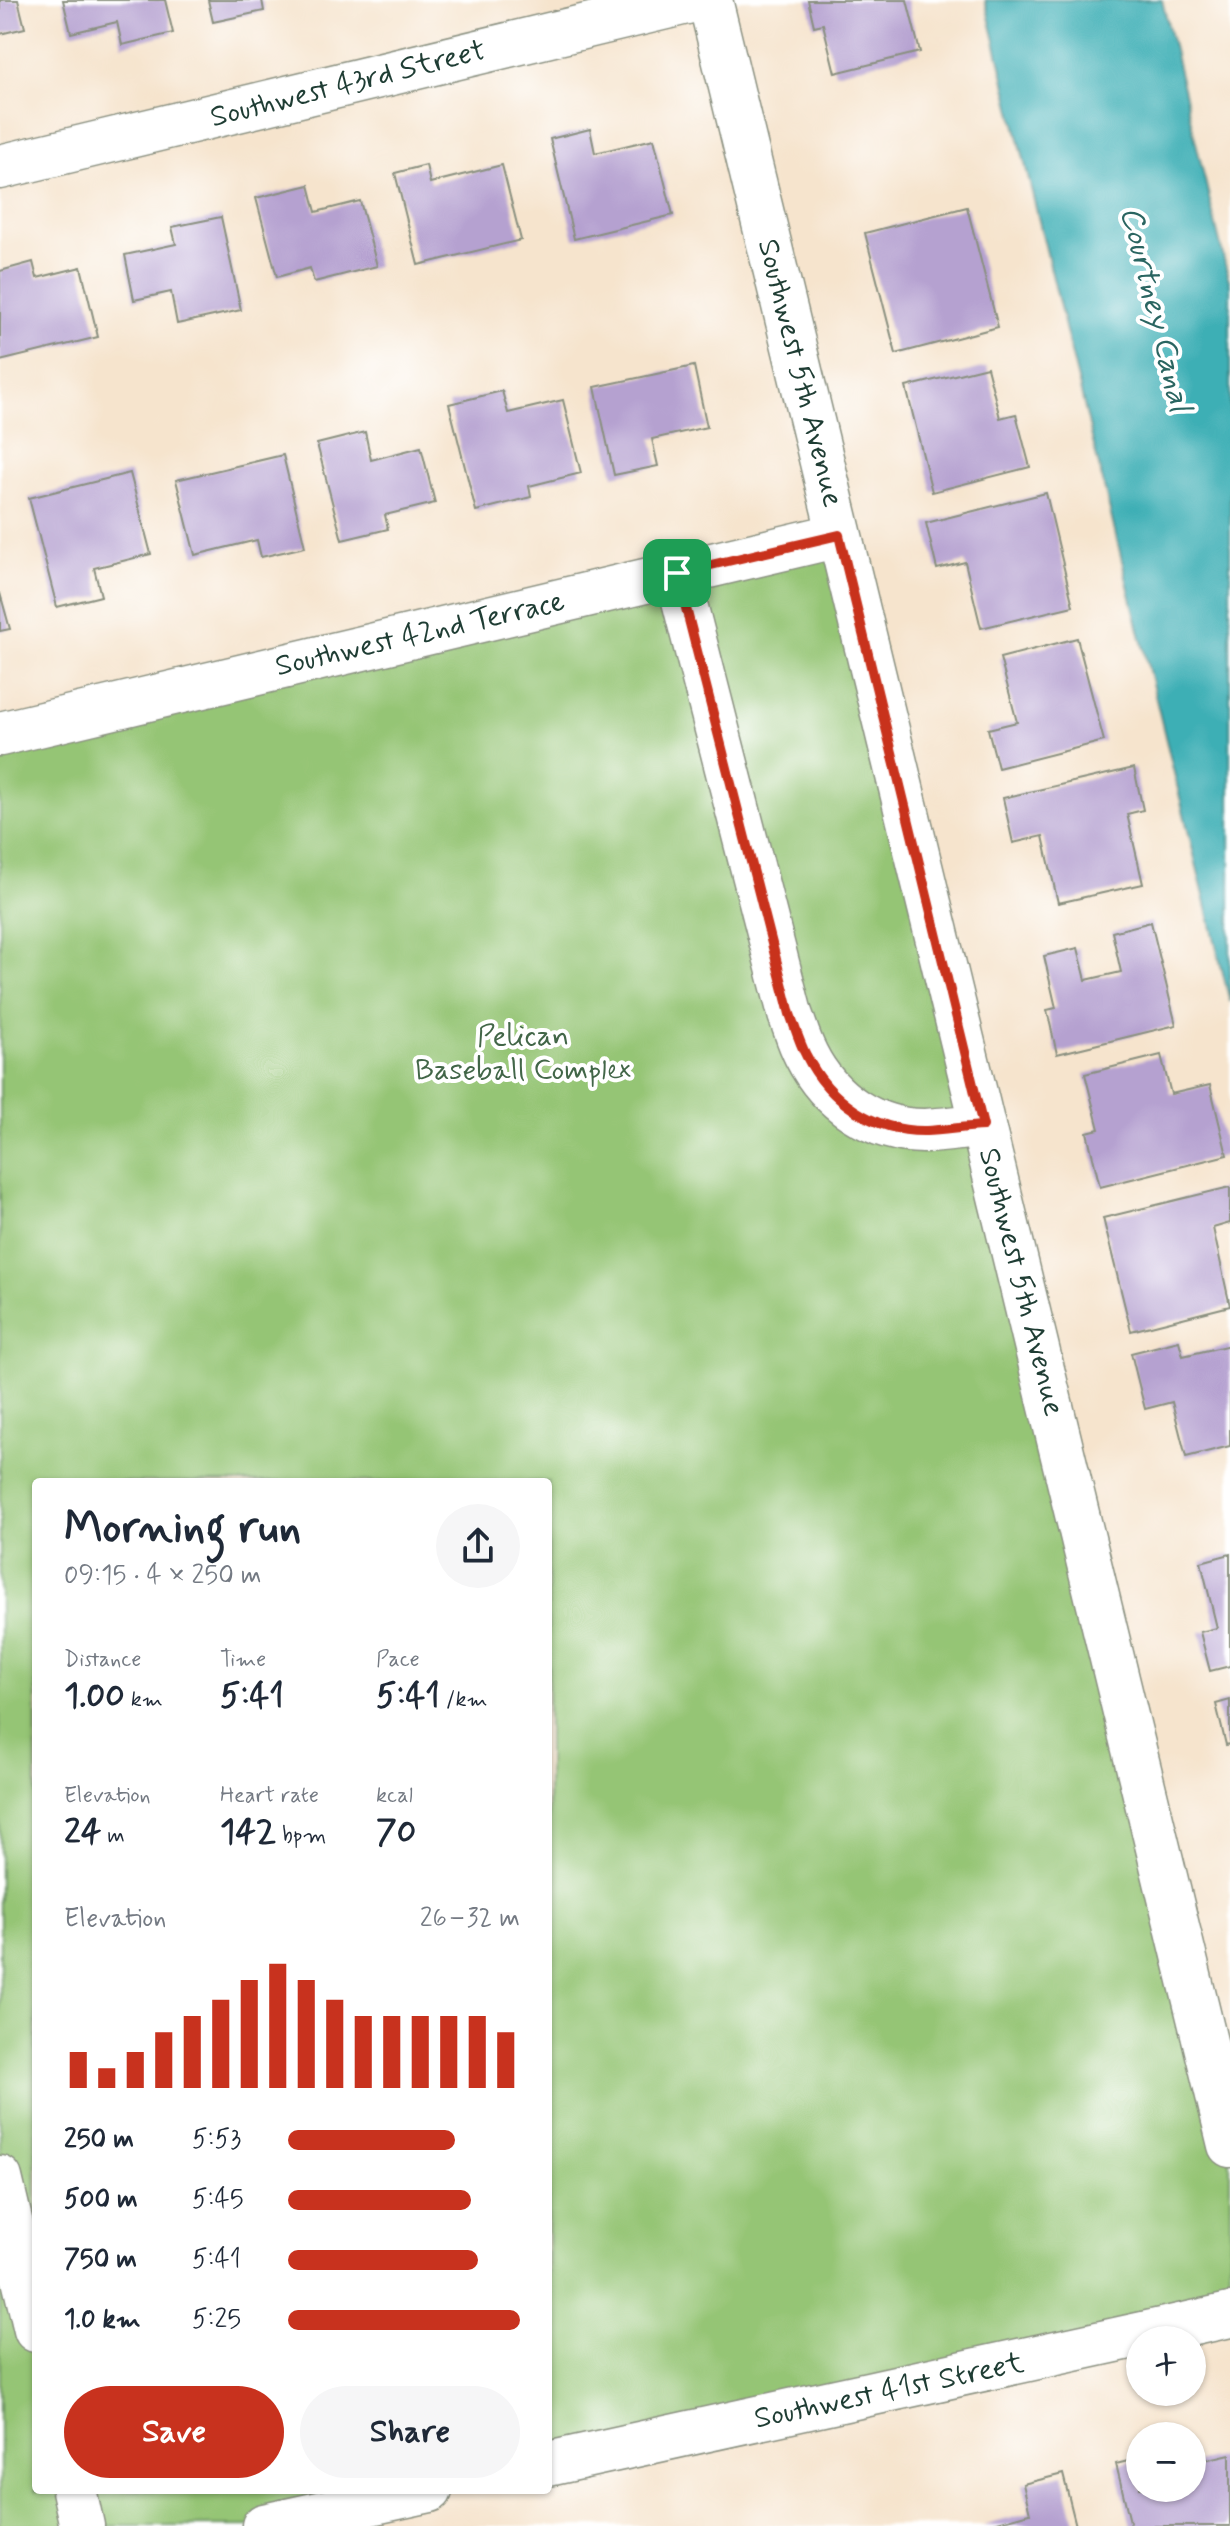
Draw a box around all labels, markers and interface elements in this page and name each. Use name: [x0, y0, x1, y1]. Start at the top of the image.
street label: Southwest 43rd Street: [206, 31, 490, 137]
water label: Courtney Canal: [1109, 202, 1202, 419]
street label: Southwest 5th Avenue: [748, 235, 852, 511]
pin: [643, 539, 711, 607]
icon: arrive: [655, 551, 699, 595]
street label: Southwest 42nd Terrace: [271, 582, 569, 686]
park label: Pelican Baseball Complex: [415, 1017, 631, 1090]
street label: Southwest 5th Avenue: [969, 1144, 1073, 1420]
text: Morning run: [64, 1500, 301, 1558]
button: share: [436, 1504, 520, 1588]
text: 09:15 · 4 × 250 m: [64, 1559, 261, 1593]
text: Distance: [64, 1646, 141, 1674]
text: Time: [220, 1646, 266, 1674]
text: Pace: [376, 1646, 420, 1674]
text: 1.00: [64, 1674, 125, 1719]
text: 5:41: [220, 1674, 284, 1719]
text: 5:41: [376, 1674, 440, 1719]
text: km: [125, 1686, 163, 1714]
text: /km: [440, 1686, 488, 1714]
text: Elevation: [64, 1782, 151, 1810]
text: Heart rate: [220, 1782, 319, 1810]
text: kcal: [376, 1782, 413, 1810]
text: 24: [64, 1810, 101, 1855]
text: 142: [220, 1810, 276, 1855]
text: 70: [376, 1810, 416, 1855]
text: m: [101, 1822, 125, 1850]
text: bpm: [276, 1822, 326, 1850]
text: Elevation: [64, 1902, 166, 1936]
text: 26–32 m: [420, 1902, 520, 1936]
text: 250 m: [64, 2123, 134, 2157]
text: 5:53: [192, 2123, 241, 2157]
text: 500 m: [64, 2183, 138, 2217]
text: 5:45: [192, 2183, 244, 2217]
text: 750 m: [64, 2243, 137, 2277]
text: 5:41: [192, 2243, 241, 2277]
text: 1.0 km: [64, 2303, 141, 2337]
text: 5:25: [192, 2303, 241, 2337]
map controls: [1126, 2326, 1206, 2502]
button: +: [1126, 2326, 1206, 2406]
street label: Southwest 41st Street: [751, 2343, 1028, 2439]
button: Save: [64, 2386, 284, 2478]
button: Share: [300, 2386, 520, 2478]
button: −: [1126, 2422, 1206, 2502]

